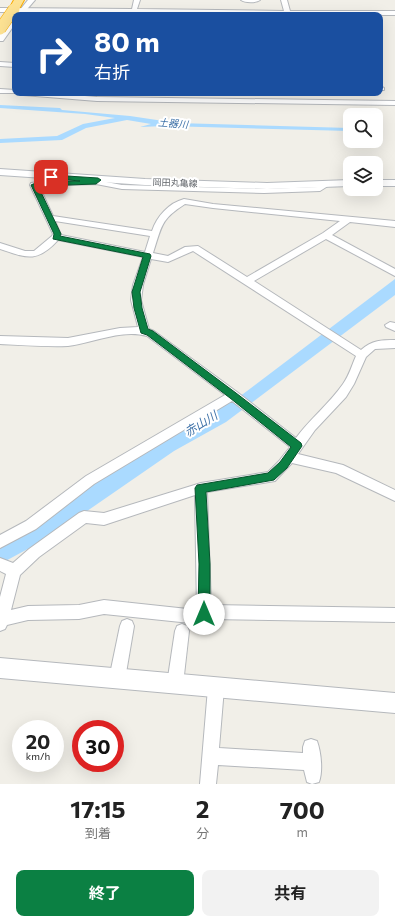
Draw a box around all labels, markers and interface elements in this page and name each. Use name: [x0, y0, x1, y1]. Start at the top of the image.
text: 80 m: [94, 24, 160, 58]
icon: right: [28, 28, 80, 80]
text: 右折: [94, 61, 130, 83]
map controls: [343, 108, 383, 196]
button: search: [343, 108, 383, 148]
water label: 土器川: [158, 116, 189, 130]
button: layers: [343, 156, 383, 196]
pin: [34, 160, 68, 194]
icon: arrive: [40, 166, 62, 188]
street label: 岡田丸亀線: [152, 176, 199, 189]
water label: 赤山川: [181, 407, 221, 439]
position arrow: [183, 593, 225, 635]
speed limit sign: 30: [72, 720, 124, 772]
text: 20: [26, 729, 50, 753]
text: km/h: [26, 750, 50, 762]
text: 17:15: [70, 794, 126, 823]
text: 2: [196, 794, 209, 823]
text: 700: [280, 795, 325, 824]
text: m: [297, 824, 308, 840]
text: 到着: [85, 825, 111, 841]
text: 分: [196, 825, 209, 841]
button: 終了: [16, 870, 194, 916]
button: 共有: [202, 870, 379, 916]

